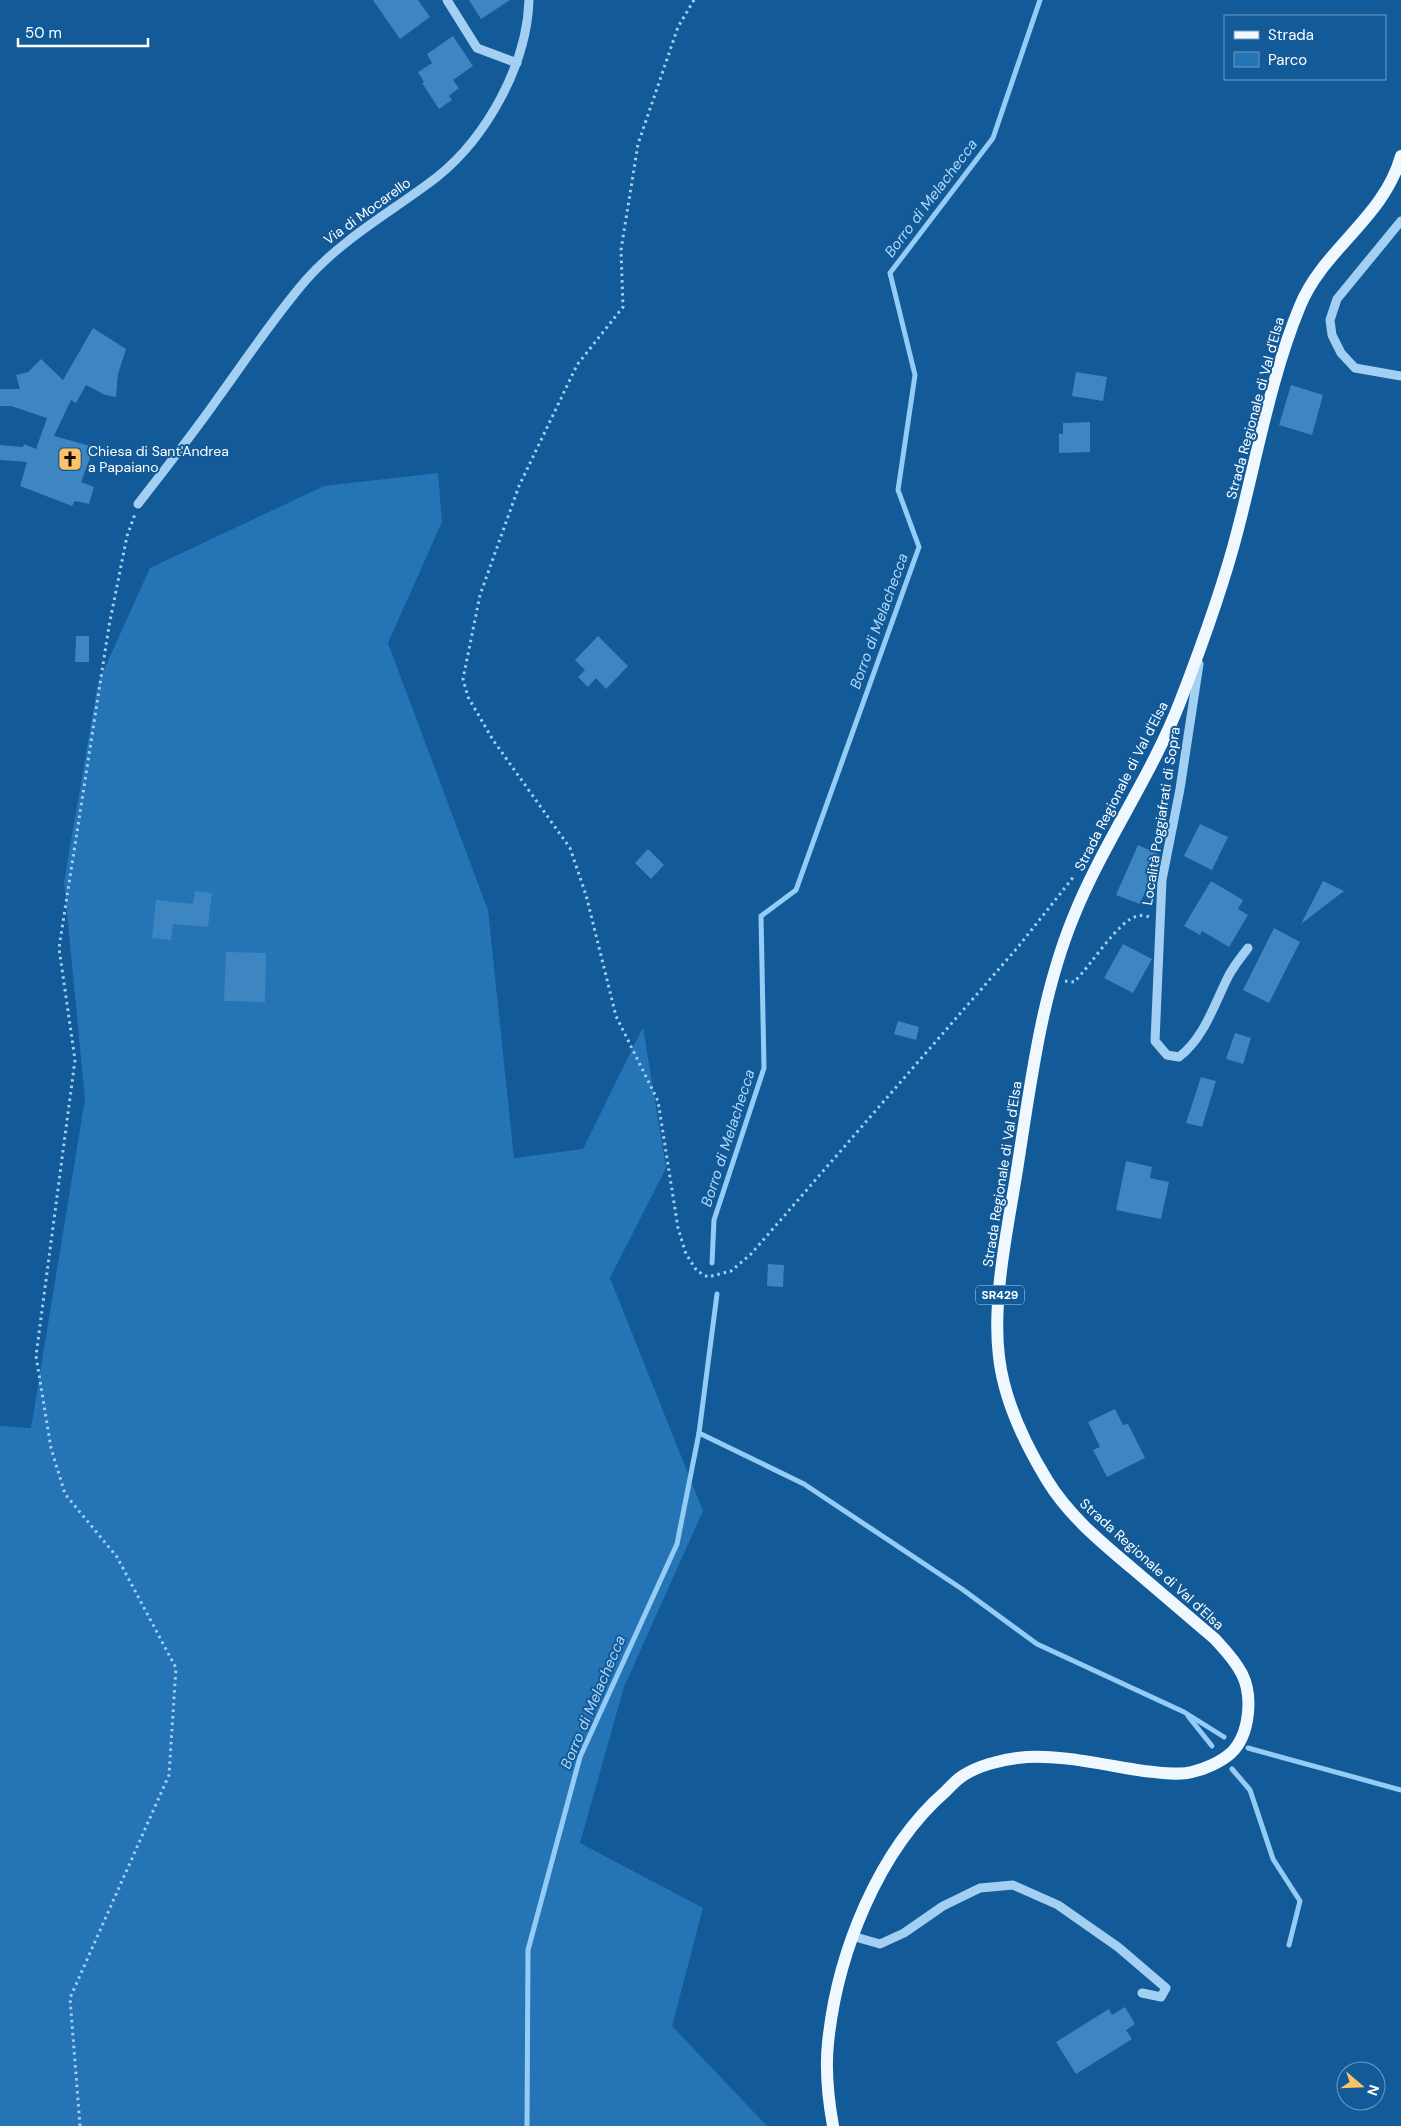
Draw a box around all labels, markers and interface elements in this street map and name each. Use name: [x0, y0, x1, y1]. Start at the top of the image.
scale bar: [18, 15, 148, 47]
legend: [1224, 15, 1386, 80]
text: 50 m: [25, 23, 62, 43]
text: Strada: [1268, 25, 1314, 45]
text: Parco: [1268, 50, 1307, 70]
water label: Borro di Melachecca: [880, 135, 982, 261]
street label: Via di Mocarello: [320, 173, 414, 249]
street label: Strada Regionale di Val d'Elsa: [1222, 315, 1288, 501]
place label: Chiesa di Sant'Andrea a Papaiano: [88, 442, 229, 476]
church icon: Chiesa di Sant'Andrea a Papaiano: [57, 446, 83, 472]
water label: Borro di Melachecca: [845, 550, 913, 692]
street label: Strada Regionale di Val d'Elsa: [1070, 698, 1172, 874]
street label: Località Poggiafrati di Sopra: [1138, 725, 1184, 907]
water label: Borro di Melachecca: [696, 1067, 760, 1209]
street label: Strada Regionale di Val d'Elsa: [978, 1080, 1026, 1268]
road number: SR429: [976, 1286, 1024, 1304]
street label: Strada Regionale di Val d'Elsa: [1076, 1494, 1228, 1634]
water label: Borro di Melachecca: [556, 1632, 630, 1772]
north arrow: [1336, 2061, 1386, 2111]
text: N: [1363, 2082, 1383, 2098]

